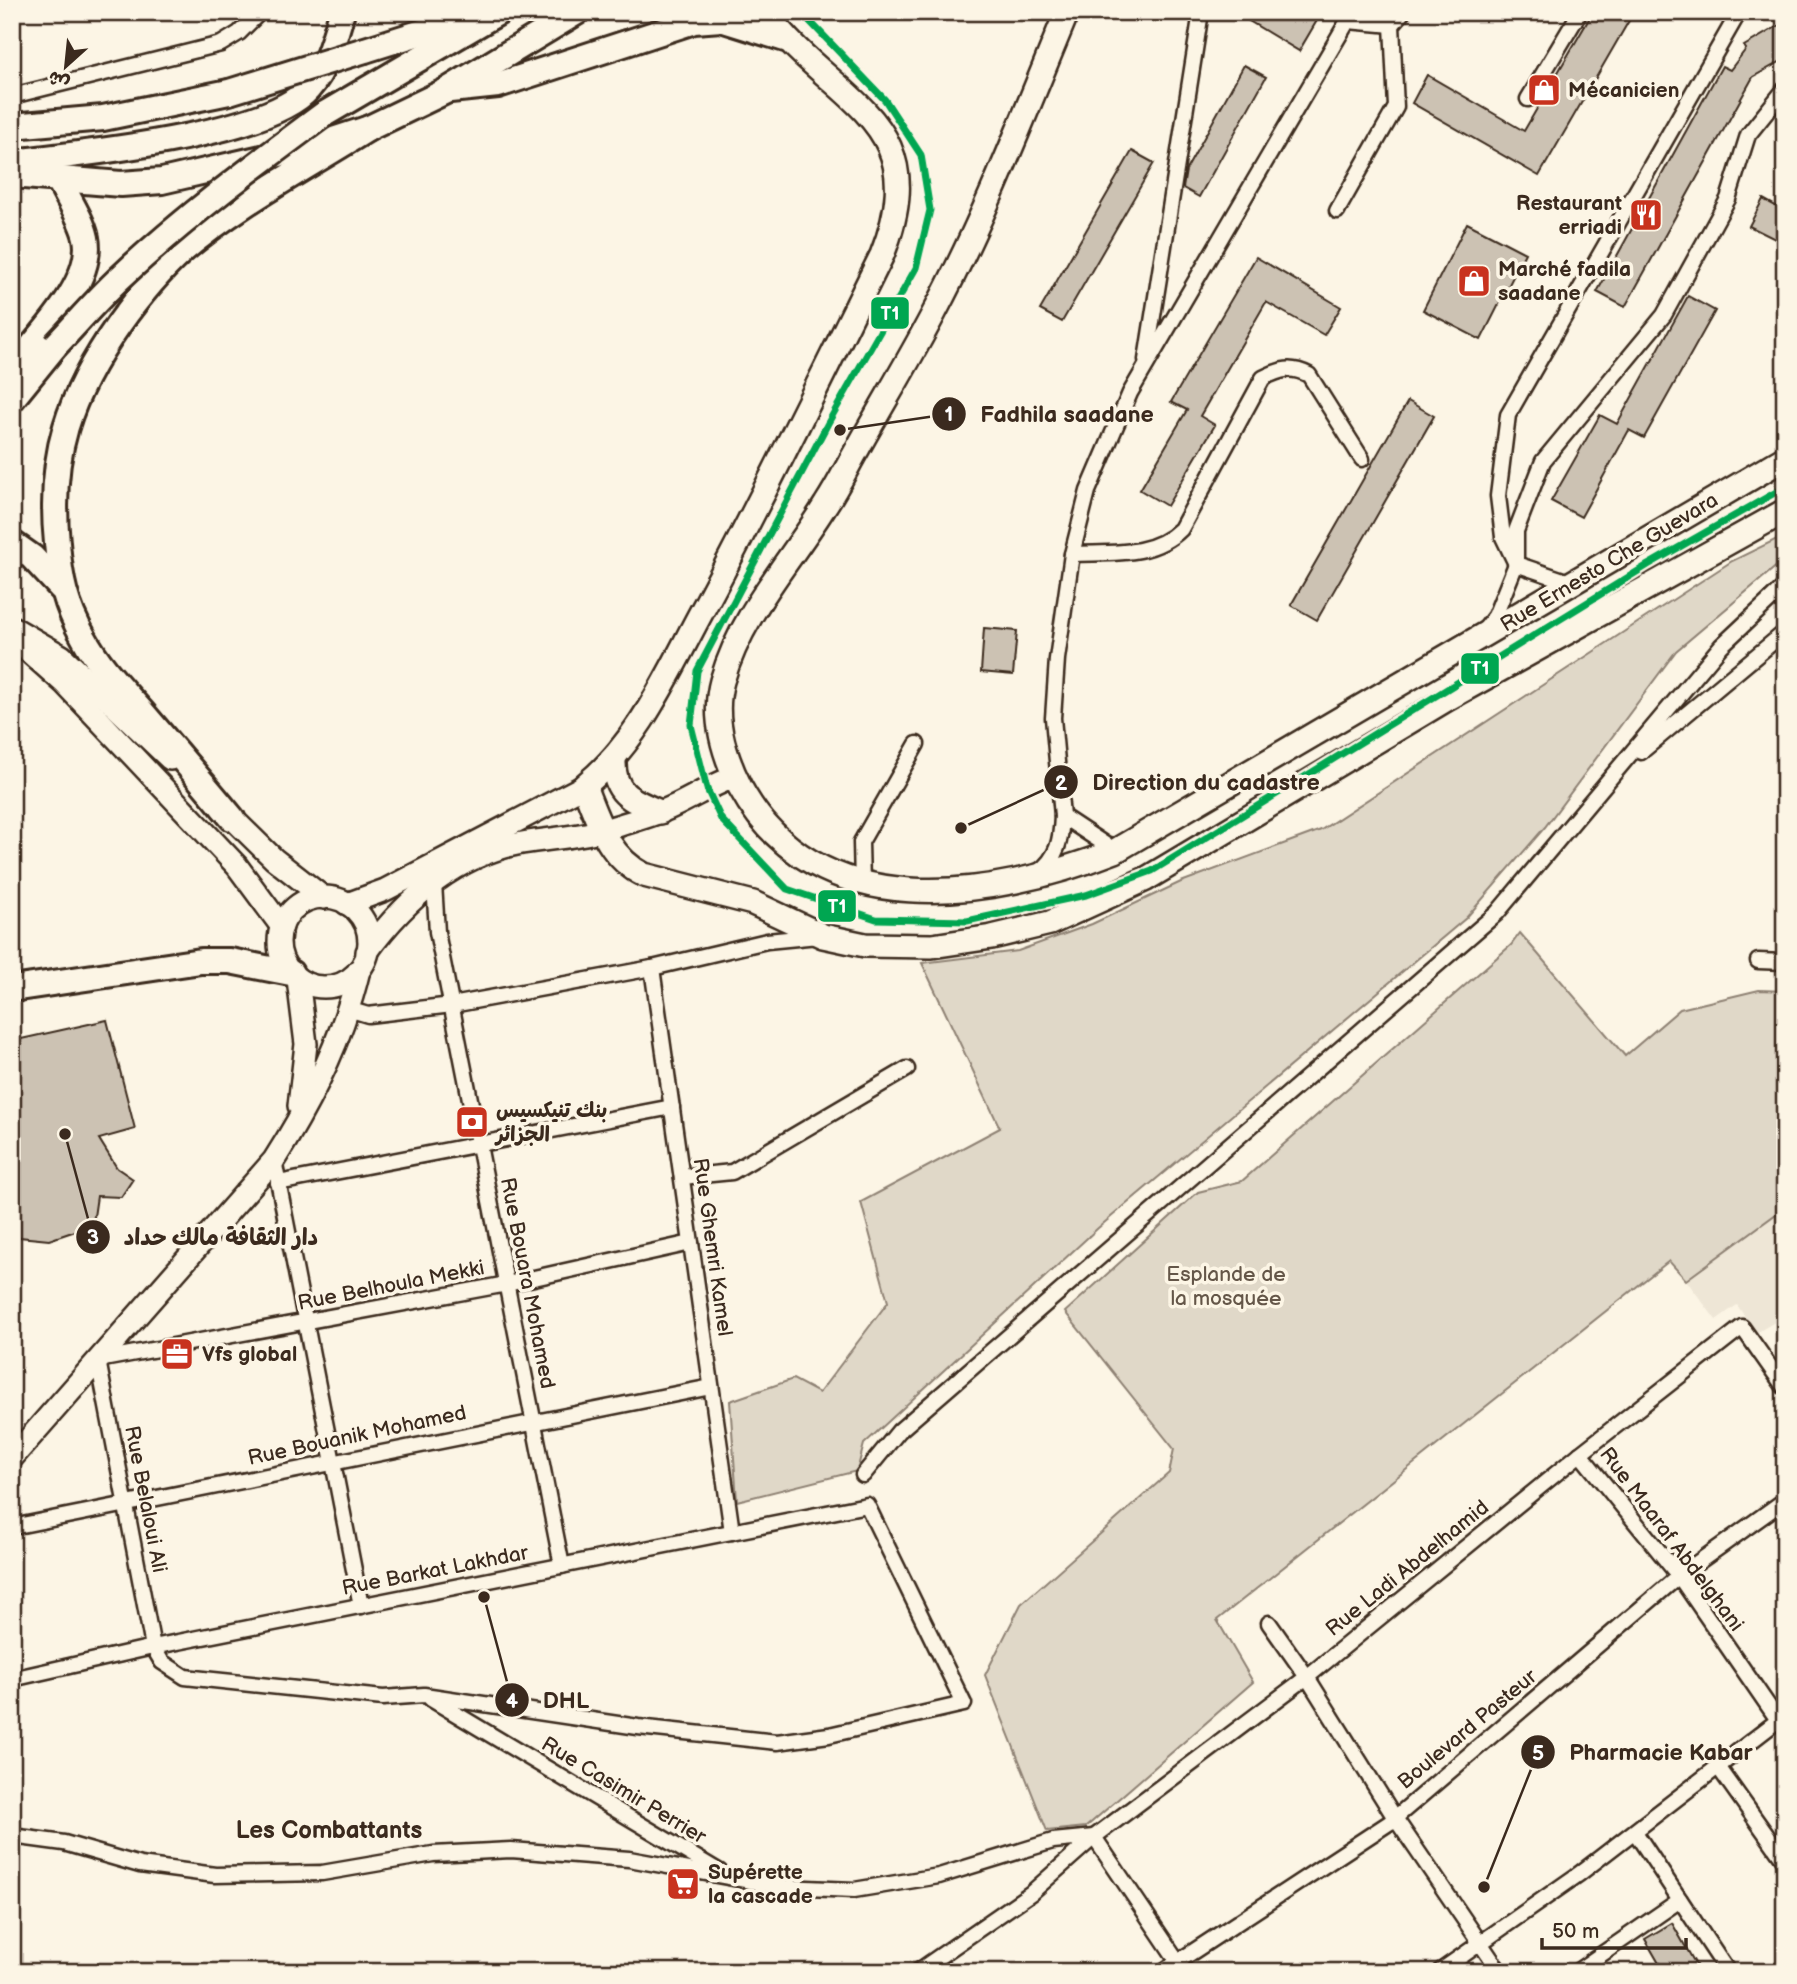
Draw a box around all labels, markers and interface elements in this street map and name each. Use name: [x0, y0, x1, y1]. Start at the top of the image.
north arrow: [32, 32, 102, 102]
text: ش: [44, 65, 73, 95]
shop icon: Mécanicien: [1525, 71, 1563, 109]
place label: Mécanicien: [1568, 78, 1679, 103]
place label: Restaurant erriadi: [1516, 191, 1622, 240]
restaurant icon: Restaurant erriadi: [1627, 196, 1665, 234]
place label: Marché fadila saadane: [1498, 257, 1631, 306]
shop icon: Marché fadila saadane: [1455, 262, 1493, 300]
line badge: T1: [870, 296, 910, 330]
text: T1: [881, 303, 899, 326]
callout: Fadhila saadane: [931, 392, 1168, 436]
text: Fadhila saadane: [980, 401, 1154, 429]
text: 1: [945, 402, 953, 427]
street label: Rue Ernesto Che Guevara: [1496, 487, 1723, 637]
line badge: T1: [1460, 652, 1500, 685]
text: T1: [1471, 658, 1489, 681]
callout: Direction du cadastre: [1043, 760, 1334, 804]
text: Direction du cadastre: [1092, 769, 1320, 797]
text: 2: [1055, 771, 1068, 796]
line badge: T1: [817, 889, 857, 923]
text: T1: [828, 896, 846, 919]
place label: بنك تنيكسيس الجزائر: [494, 1098, 607, 1147]
bank icon: بنك تنيكسيس الجزائر: [453, 1103, 491, 1141]
street label: Rue Ghemri Kamel: [688, 1156, 737, 1338]
street label: Rue Bouara Mohamed: [495, 1175, 560, 1391]
callout: دار الثقافة مالك حداد: [75, 1215, 333, 1259]
text: دار الثقافة مالك حداد: [124, 1224, 318, 1252]
text: 3: [87, 1225, 99, 1250]
street label: Rue Belhoula Mekki: [296, 1255, 486, 1316]
park label: Esplande de la mosquée: [1166, 1262, 1286, 1311]
office icon: Vfs global: [158, 1335, 196, 1373]
place label: Vfs global: [202, 1342, 297, 1367]
street label: Rue Bouanik Mohamed: [246, 1400, 469, 1471]
street label: Rue Belaloui Ali: [119, 1424, 172, 1575]
street label: Rue Maaraf Abdelghani: [1594, 1442, 1749, 1636]
street label: Rue Ladi Abdelhamid: [1321, 1495, 1494, 1642]
street label: Rue Barkat Lakhdar: [340, 1540, 531, 1601]
street label: Boulevard Pasteur: [1393, 1664, 1542, 1795]
callout: DHL: [494, 1678, 604, 1722]
text: DHL: [543, 1687, 590, 1715]
text: 4: [506, 1689, 519, 1714]
callout: Pharmacie Kabar: [1520, 1730, 1767, 1774]
street label: Rue Casimir Perrier: [537, 1731, 711, 1850]
text: Pharmacie Kabar: [1569, 1739, 1754, 1767]
text: 5: [1532, 1741, 1544, 1766]
district label: Les Combattants: [236, 1816, 422, 1845]
place label: Supérette la cascade: [708, 1860, 813, 1909]
supermarket icon: Supérette la cascade: [664, 1865, 702, 1903]
scale bar: [1542, 1907, 1685, 1951]
text: 50 m: [1552, 1919, 1599, 1944]

